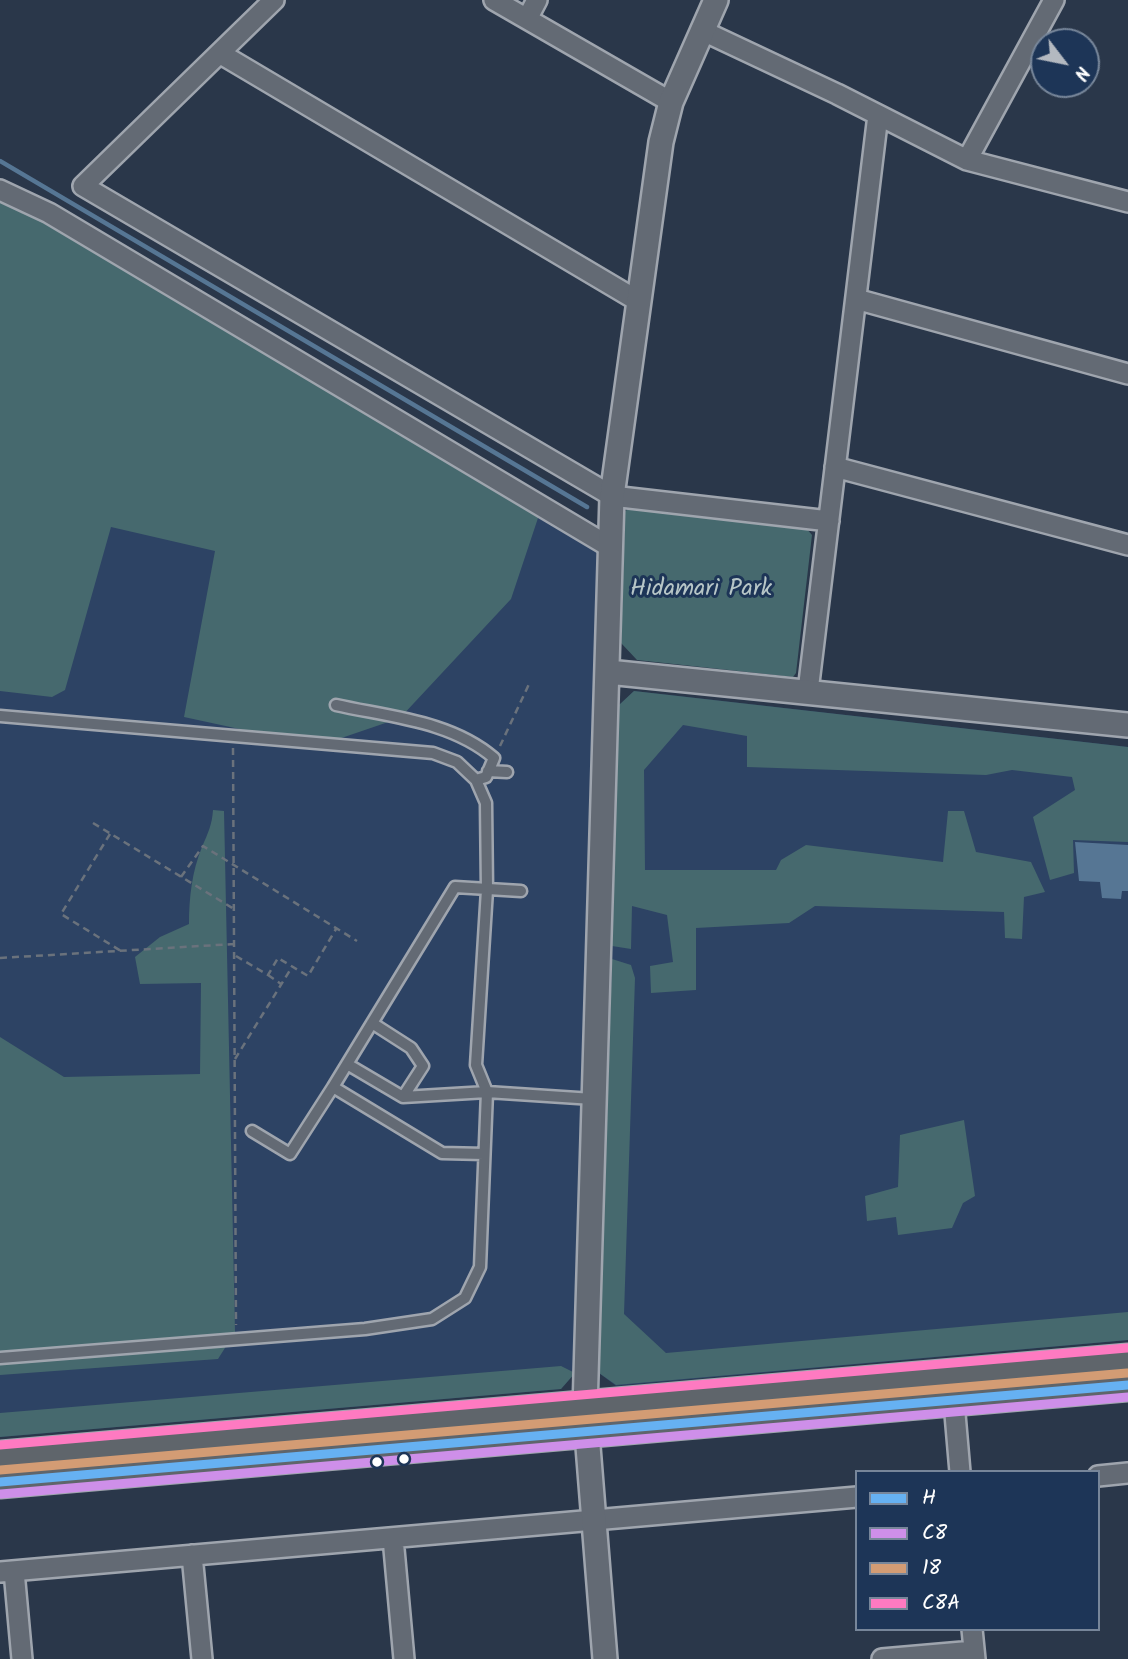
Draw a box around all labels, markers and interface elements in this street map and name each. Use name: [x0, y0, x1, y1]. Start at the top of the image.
north arrow: [1030, 28, 1100, 98]
text: N: [1065, 60, 1097, 86]
park label: Hidamari Park: [630, 577, 772, 605]
unlabelled marker: [397, 1452, 411, 1466]
unlabelled marker: [370, 1455, 384, 1469]
legend: [855, 1470, 1100, 1631]
text: H: [922, 1482, 936, 1515]
text: C8: [922, 1517, 947, 1550]
text: 18: [922, 1552, 941, 1585]
text: C8A: [922, 1587, 960, 1620]

